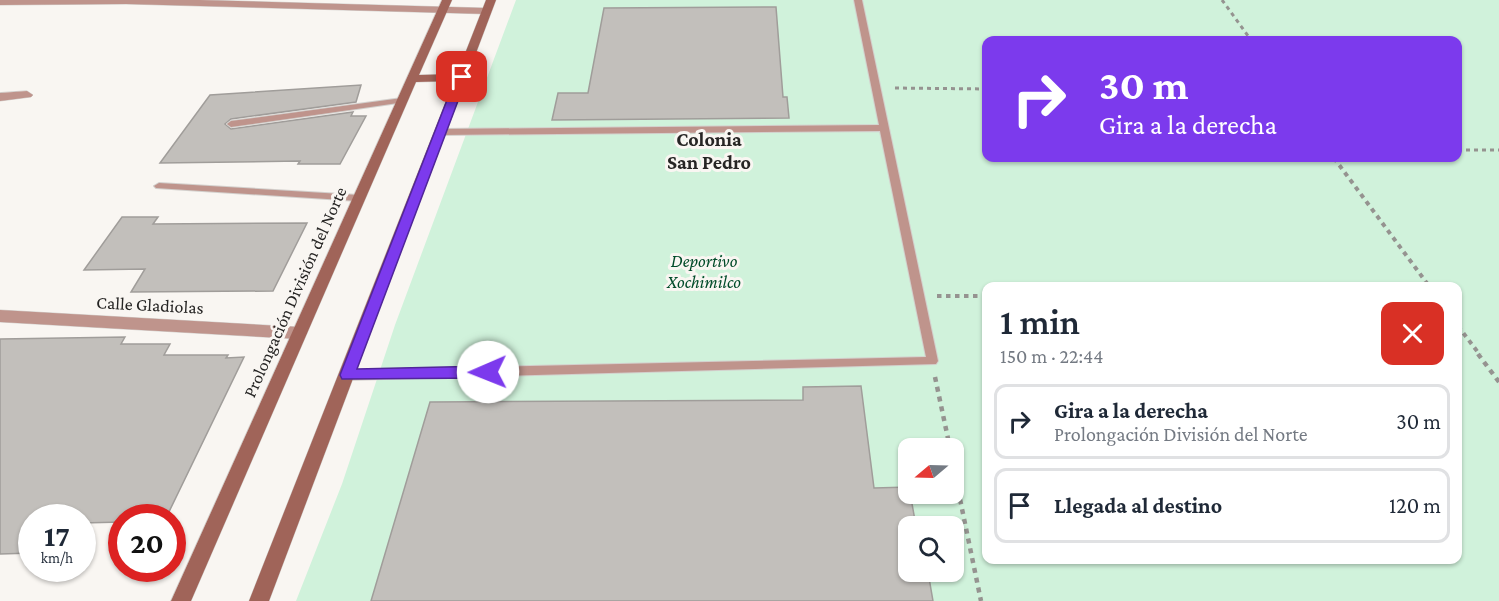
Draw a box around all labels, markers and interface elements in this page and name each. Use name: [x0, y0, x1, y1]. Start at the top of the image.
pin: [436, 51, 487, 102]
icon: arrive: [445, 60, 478, 93]
icon: right: [1000, 60, 1078, 138]
text: 30 m: [1099, 61, 1189, 108]
text: Gira a la derecha: [1099, 110, 1277, 140]
district label: Colonia San Pedro: [667, 128, 751, 173]
street label: Prolongación División del Norte: [239, 184, 351, 400]
park label: Deportivo Xochimilco: [666, 251, 741, 292]
street label: Calle Gladiolas: [96, 292, 204, 318]
text: 1 min: [1000, 302, 1080, 342]
button: close: [1381, 302, 1444, 365]
position arrow: [456, 340, 520, 404]
text: 150 m · 22:44: [1000, 345, 1103, 367]
text: Gira a la derecha: [1054, 398, 1208, 423]
icon: right: [1003, 405, 1036, 438]
text: 30 m: [1396, 409, 1441, 434]
text: Prolongación División del Norte: [1054, 423, 1308, 445]
north arrow: [898, 438, 964, 504]
map controls: [898, 438, 964, 582]
icon: arrive: [1003, 489, 1036, 522]
text: Llegada al destino: [1054, 493, 1222, 518]
text: 120 m: [1389, 493, 1441, 518]
speed limit sign: 20: [108, 504, 186, 582]
button: search: [898, 516, 964, 582]
text: 17: [44, 519, 70, 552]
text: km/h: [41, 550, 73, 566]

